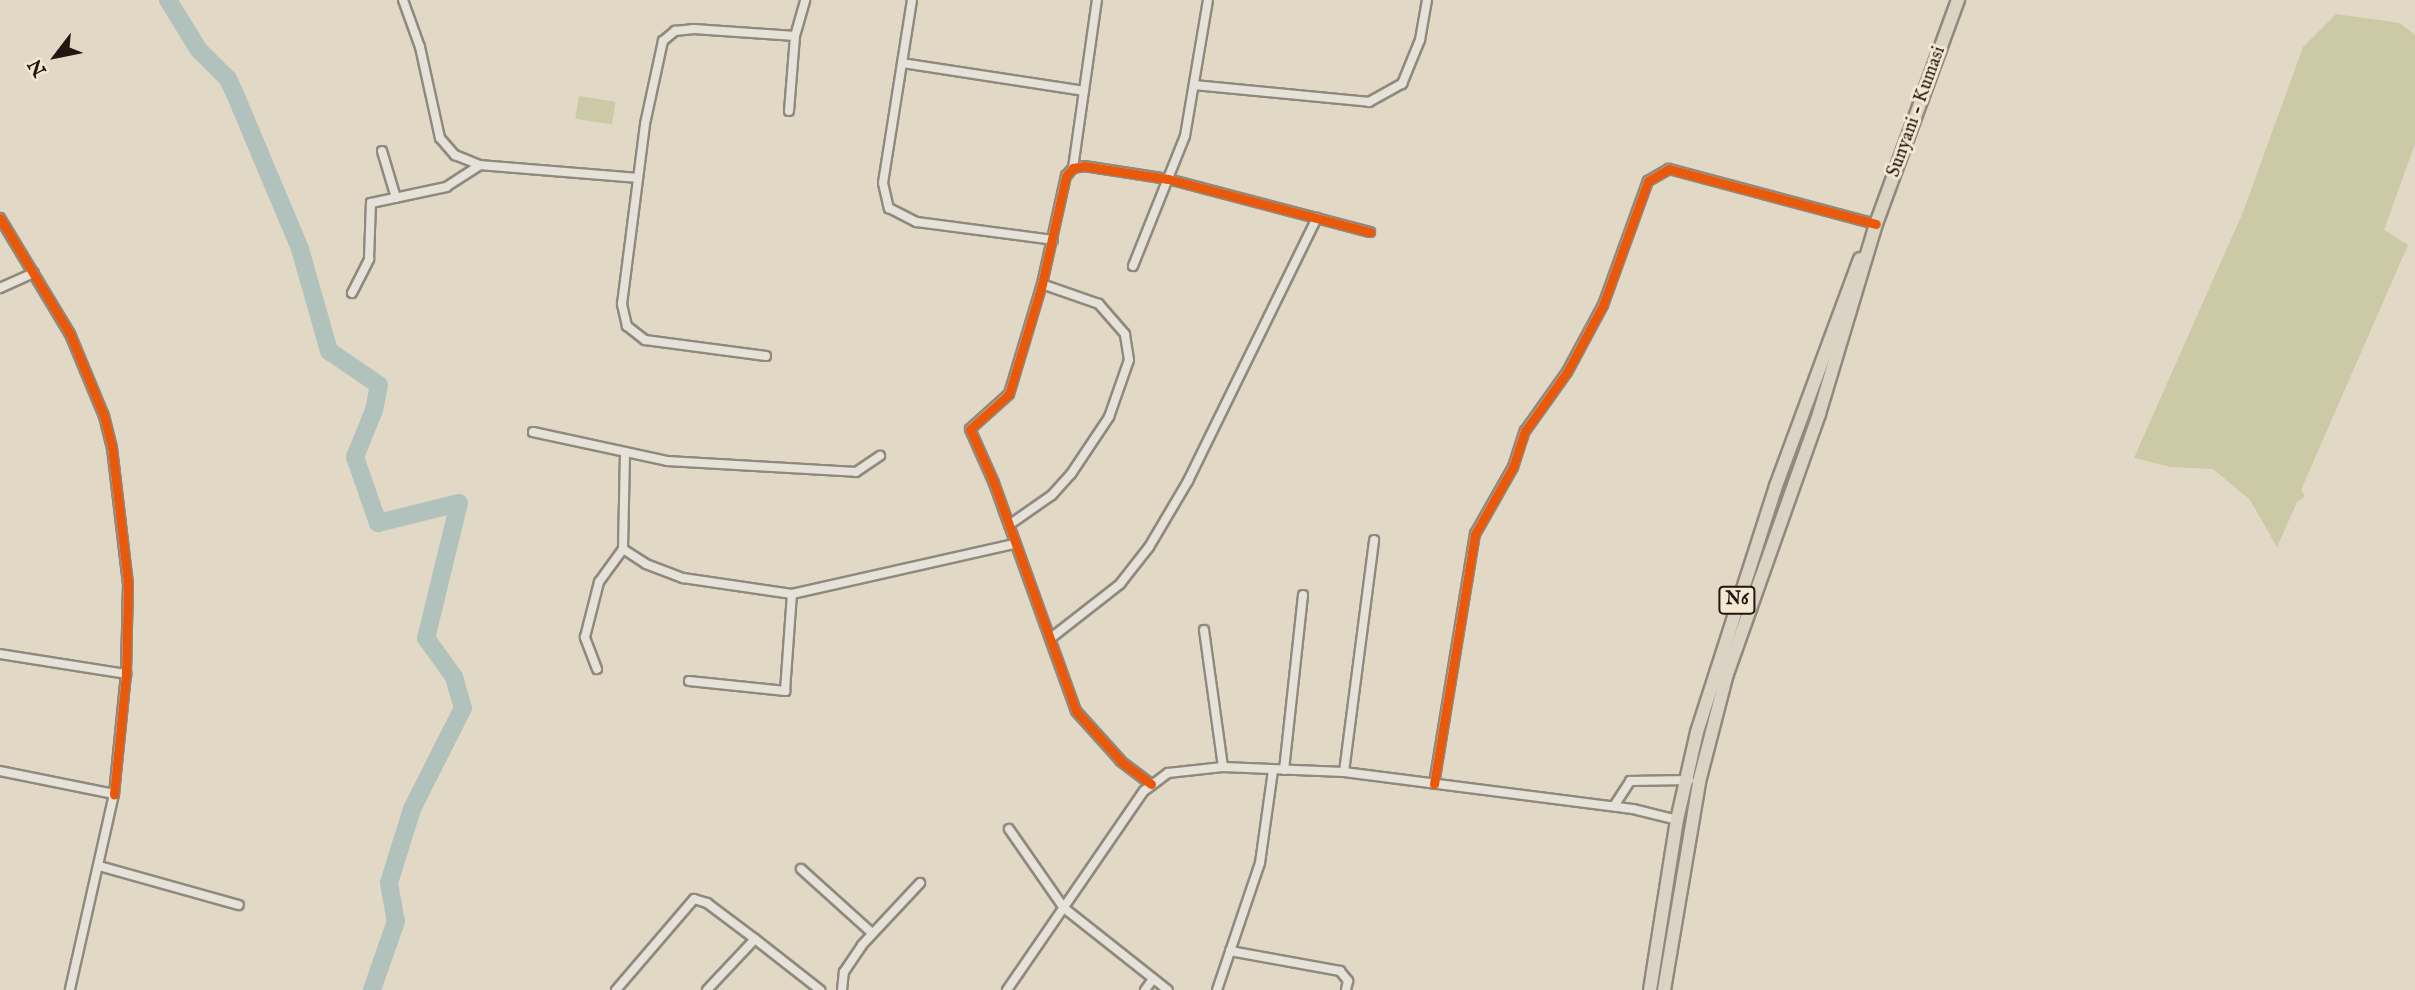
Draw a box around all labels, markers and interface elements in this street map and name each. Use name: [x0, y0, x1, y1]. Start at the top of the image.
north arrow: [21, 21, 91, 91]
street label: Sunyani - Kumasi: [1883, 44, 1951, 180]
text: N: [24, 54, 53, 80]
road number: N6: [1718, 586, 1756, 614]

